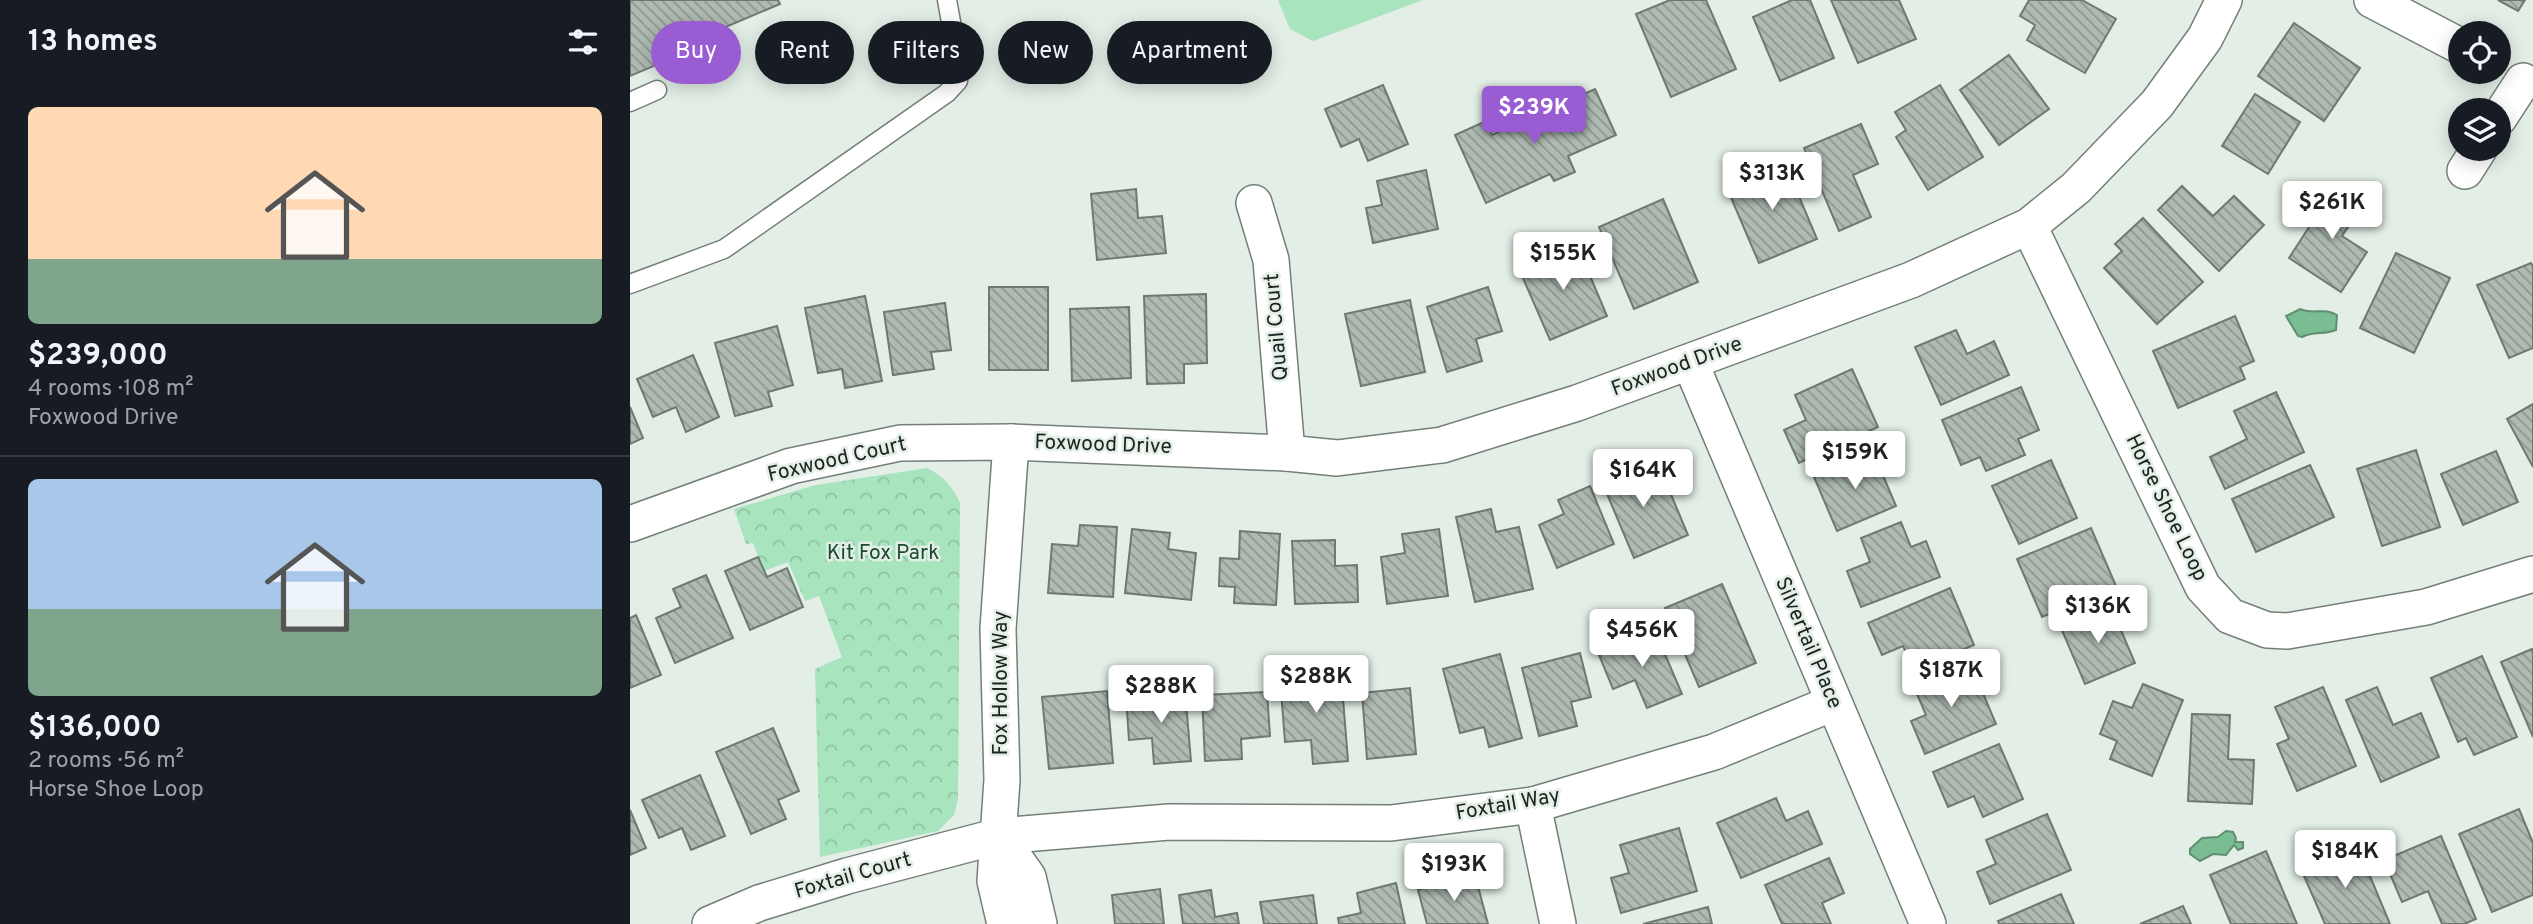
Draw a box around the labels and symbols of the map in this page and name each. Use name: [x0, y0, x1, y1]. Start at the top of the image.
pin: $239K: [1485, 86, 1583, 146]
pin: $313K: [1723, 152, 1821, 212]
pin: $261K: [2283, 182, 2381, 241]
pin: $155K: [1514, 232, 1612, 292]
street label: Quail Court: [1259, 272, 1295, 382]
street label: Foxwood Drive: [1608, 331, 1746, 403]
street label: Foxwood Drive: [1034, 429, 1172, 461]
street label: Horse Shoe Loop: [2119, 430, 2213, 586]
street label: Foxwood Court: [765, 431, 909, 489]
pin: $159K: [1806, 432, 1904, 491]
pin: $164K: [1594, 449, 1692, 509]
park label: Kit Fox Park: [827, 540, 939, 567]
street label: Silvertail Place: [1768, 573, 1848, 713]
pin: $136K: [2049, 586, 2147, 645]
pin: $456K: [1593, 610, 1691, 669]
street label: Fox Hollow Way: [988, 611, 1015, 755]
pin: $187K: [1902, 650, 2000, 709]
pin: $288K: [1267, 656, 1365, 715]
pin: $288K: [1112, 666, 1210, 725]
street label: Foxtail Way: [1454, 783, 1562, 827]
pin: $184K: [2296, 830, 2394, 890]
pin: $193K: [1405, 844, 1503, 903]
street label: Foxtail Court: [791, 846, 915, 906]

